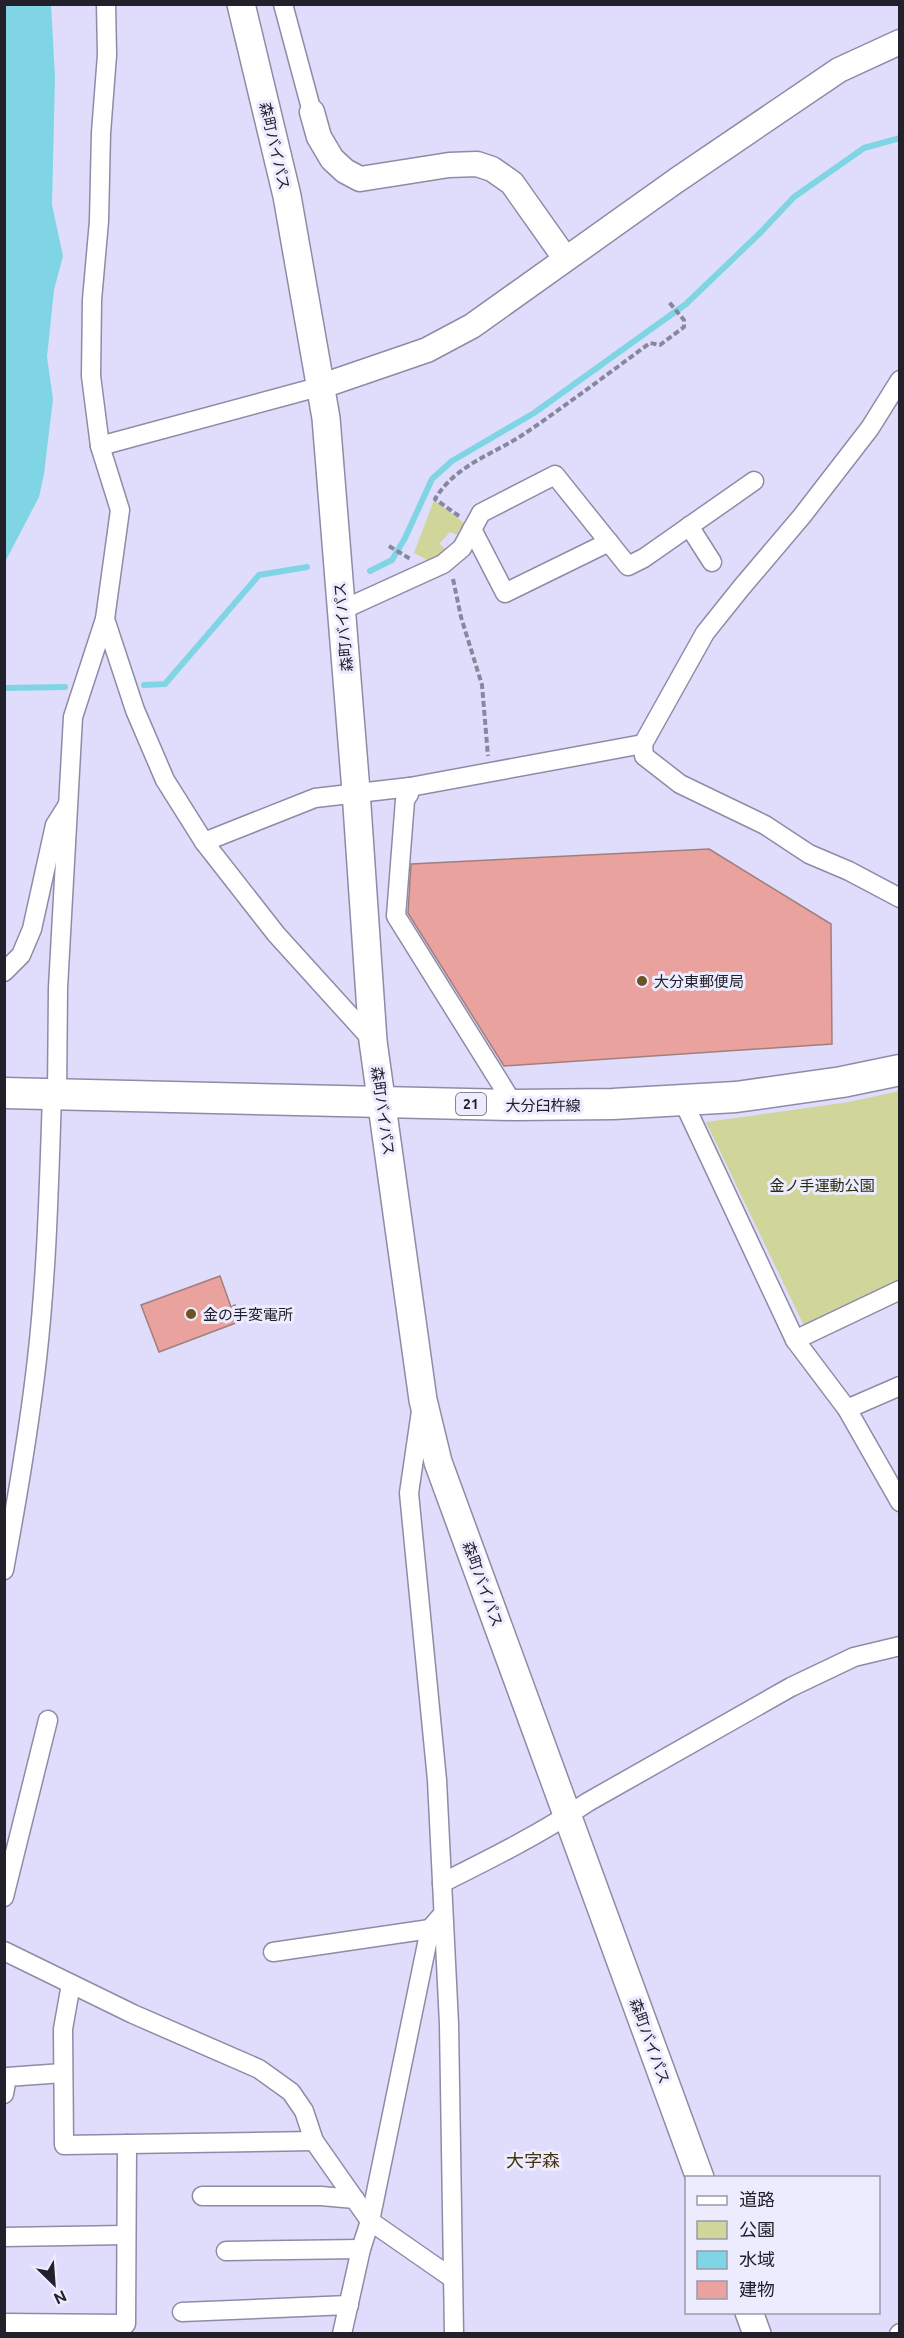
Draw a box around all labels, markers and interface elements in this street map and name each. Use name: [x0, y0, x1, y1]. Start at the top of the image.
street label: 森町バイパス: [257, 100, 293, 192]
street label: 森町バイパス: [331, 582, 355, 672]
place label: 大分東郵便局: [654, 973, 744, 990]
marker: 大分東郵便局: [635, 974, 649, 988]
street label: 森町バイパス: [368, 1065, 398, 1157]
road number: 21: [456, 1093, 486, 1115]
street label: 大分臼杵線: [505, 1097, 581, 1114]
park label: 金ノ手運動公園: [769, 1177, 875, 1194]
place label: 金の手変電所: [203, 1306, 293, 1323]
marker: 金の手変電所: [184, 1307, 198, 1321]
street label: 森町バイパス: [460, 1539, 506, 1629]
street label: 森町バイパス: [627, 1996, 673, 2086]
district label: 大字森: [506, 2150, 560, 2170]
legend: [685, 2176, 880, 2314]
text: 道路: [739, 2189, 775, 2209]
text: 公園: [739, 2219, 775, 2239]
text: 水域: [739, 2249, 775, 2269]
north arrow: [24, 2254, 84, 2314]
text: 建物: [739, 2279, 775, 2299]
text: N: [51, 2287, 70, 2308]

